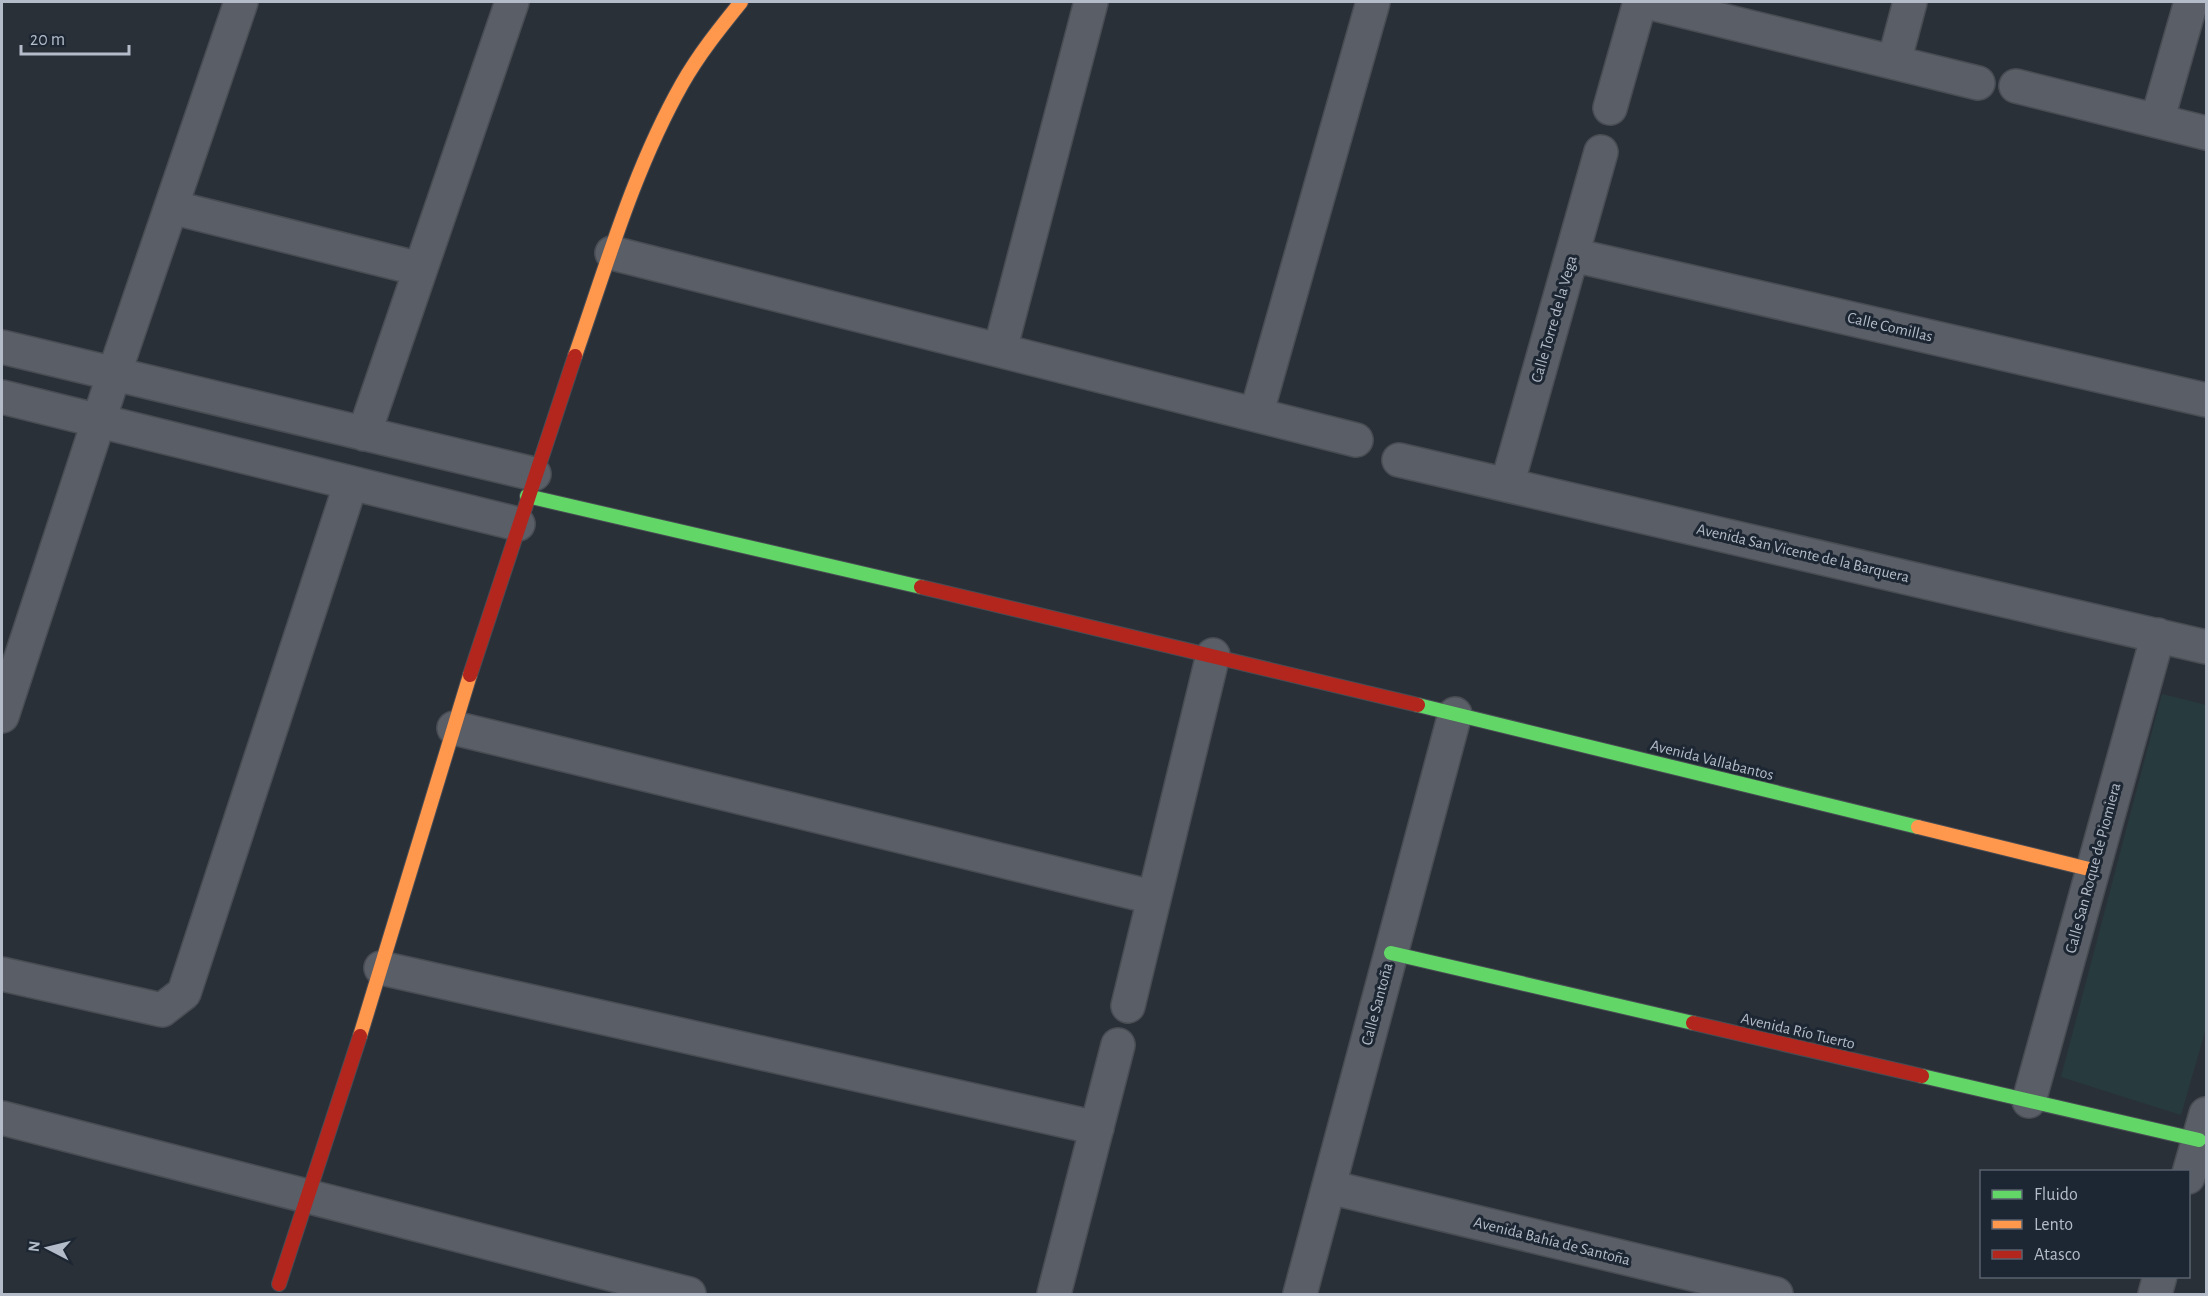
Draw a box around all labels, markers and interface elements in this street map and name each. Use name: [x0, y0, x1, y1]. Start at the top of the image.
scale bar: [21, 18, 129, 56]
text: 20 m: [30, 31, 65, 49]
street label: Calle Torre de la Vega: [1528, 254, 1580, 384]
street label: Calle Comillas: [1846, 309, 1934, 345]
street label: Avenida San Vicente de la Barquera: [1695, 521, 1911, 585]
street label: Avenida Vallabantos: [1649, 737, 1775, 783]
street label: Calle San Roque de Piomiera: [2062, 781, 2124, 955]
street label: Calle Santoña: [1358, 961, 1396, 1047]
street label: Avenida Río Tuerto: [1739, 1010, 1857, 1052]
legend: [1980, 1170, 2190, 1278]
text: Fluido: [2034, 1186, 2078, 1204]
street label: Avenida Bahía de Santoña: [1472, 1214, 1632, 1268]
text: Lento: [2034, 1216, 2073, 1234]
north arrow: [18, 1218, 78, 1278]
text: N: [25, 1240, 43, 1253]
text: Atasco: [2034, 1246, 2081, 1264]

